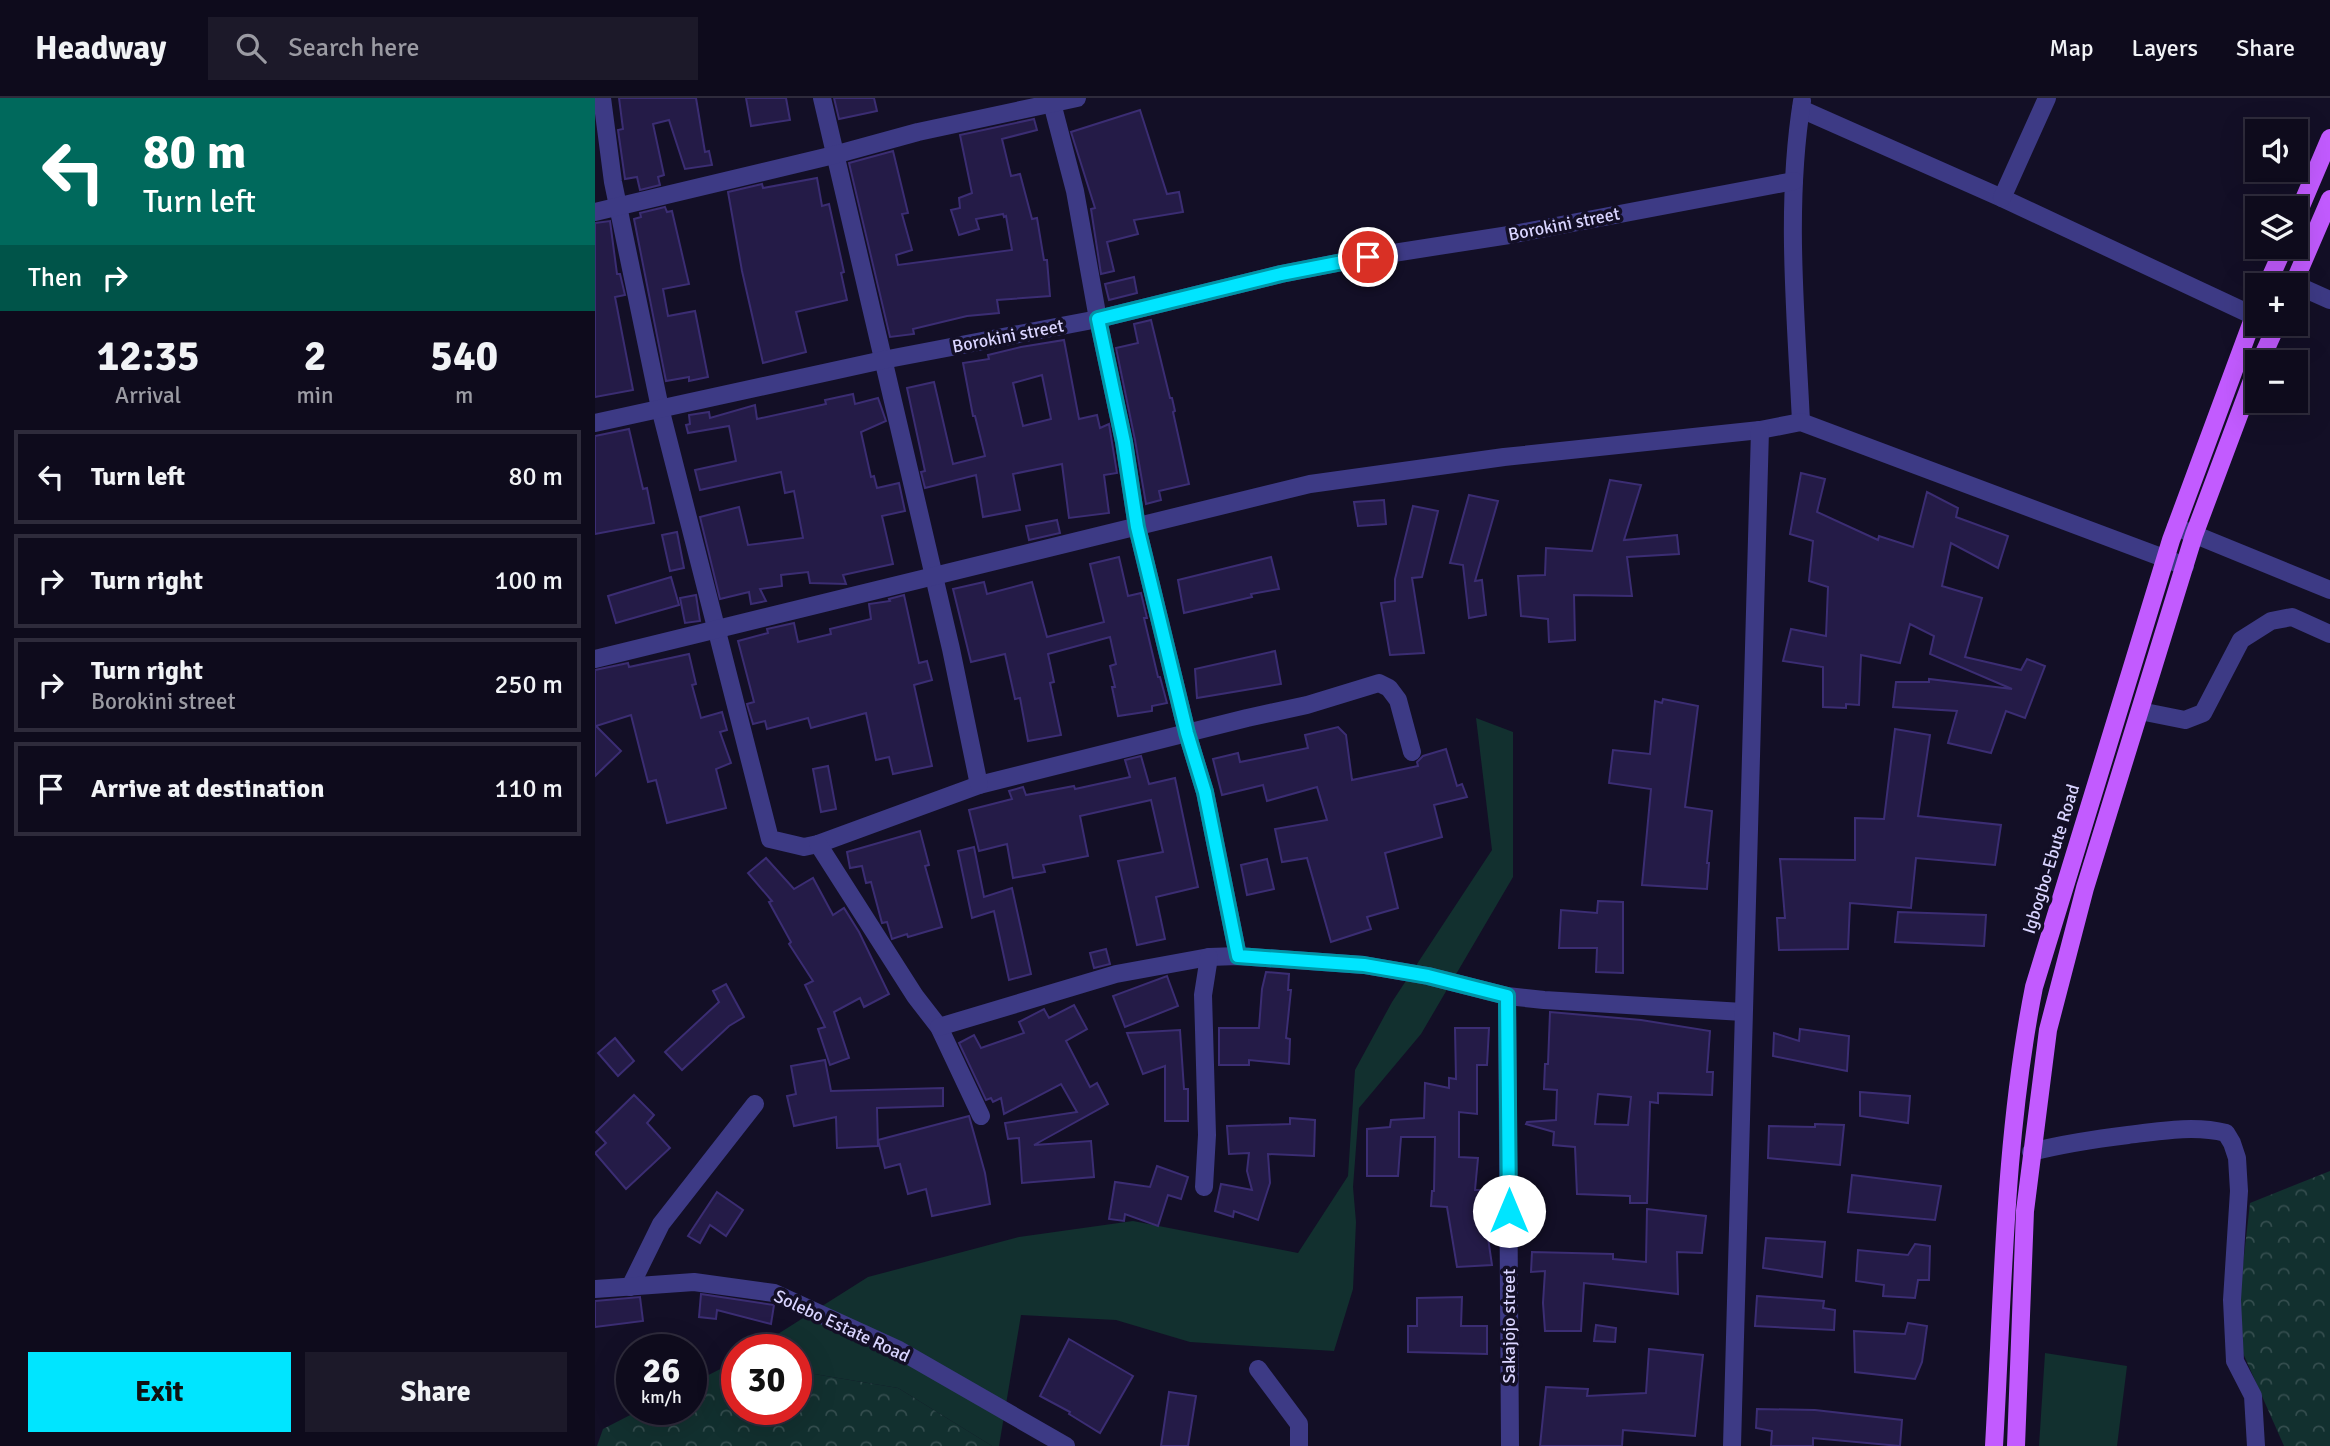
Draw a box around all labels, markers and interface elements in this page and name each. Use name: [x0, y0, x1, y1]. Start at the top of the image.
search box: [208, 17, 698, 80]
text: Headway: [35, 28, 166, 69]
icon: search: [232, 29, 270, 67]
text: Search here: [288, 32, 419, 64]
text: Map: [2049, 33, 2094, 63]
text: Layers: [2132, 33, 2198, 63]
text: Share: [2236, 33, 2295, 63]
map controls: [2245, 119, 2308, 413]
button: sound: [2245, 119, 2308, 182]
text: 80 m: [143, 122, 246, 182]
icon: left: [28, 126, 119, 217]
text: Turn left: [143, 182, 256, 221]
button: layers: [2245, 196, 2308, 259]
street label: Borokini street: [1506, 202, 1622, 246]
pin: [1338, 227, 1398, 287]
icon: arrive: [1349, 238, 1387, 276]
icon: right: [96, 259, 134, 297]
text: Then: [28, 262, 82, 294]
button: +: [2245, 273, 2308, 336]
street label: Borokini street: [950, 314, 1066, 358]
text: 12:35: [97, 331, 200, 382]
text: 2: [304, 331, 326, 382]
text: 540: [430, 331, 498, 382]
button: −: [2245, 350, 2308, 413]
text: Arrival: [115, 381, 181, 410]
text: min: [296, 381, 334, 410]
text: m: [455, 381, 473, 410]
icon: left: [32, 458, 70, 496]
text: Turn left: [91, 461, 185, 493]
text: 80 m: [508, 461, 563, 493]
icon: right: [32, 562, 70, 600]
text: Turn right: [91, 565, 203, 597]
text: 100 m: [494, 565, 563, 597]
text: Turn right: [91, 655, 203, 687]
icon: right: [32, 666, 70, 704]
text: 250 m: [494, 669, 563, 701]
text: Borokini street: [91, 687, 236, 716]
icon: arrive: [32, 770, 70, 808]
text: Arrive at destination: [91, 773, 324, 805]
text: 110 m: [494, 773, 563, 805]
street label: Igbogbo-Ebute Road: [2018, 781, 2084, 937]
position arrow: [1472, 1174, 1546, 1248]
street label: Sakajojo street: [1498, 1269, 1520, 1383]
street label: Solebo Estate Road: [771, 1285, 913, 1367]
speed limit sign: 30: [721, 1334, 812, 1425]
text: 26: [643, 1349, 680, 1392]
button: Exit: [28, 1352, 291, 1432]
button: Share: [305, 1352, 567, 1432]
text: km/h: [641, 1386, 682, 1408]

